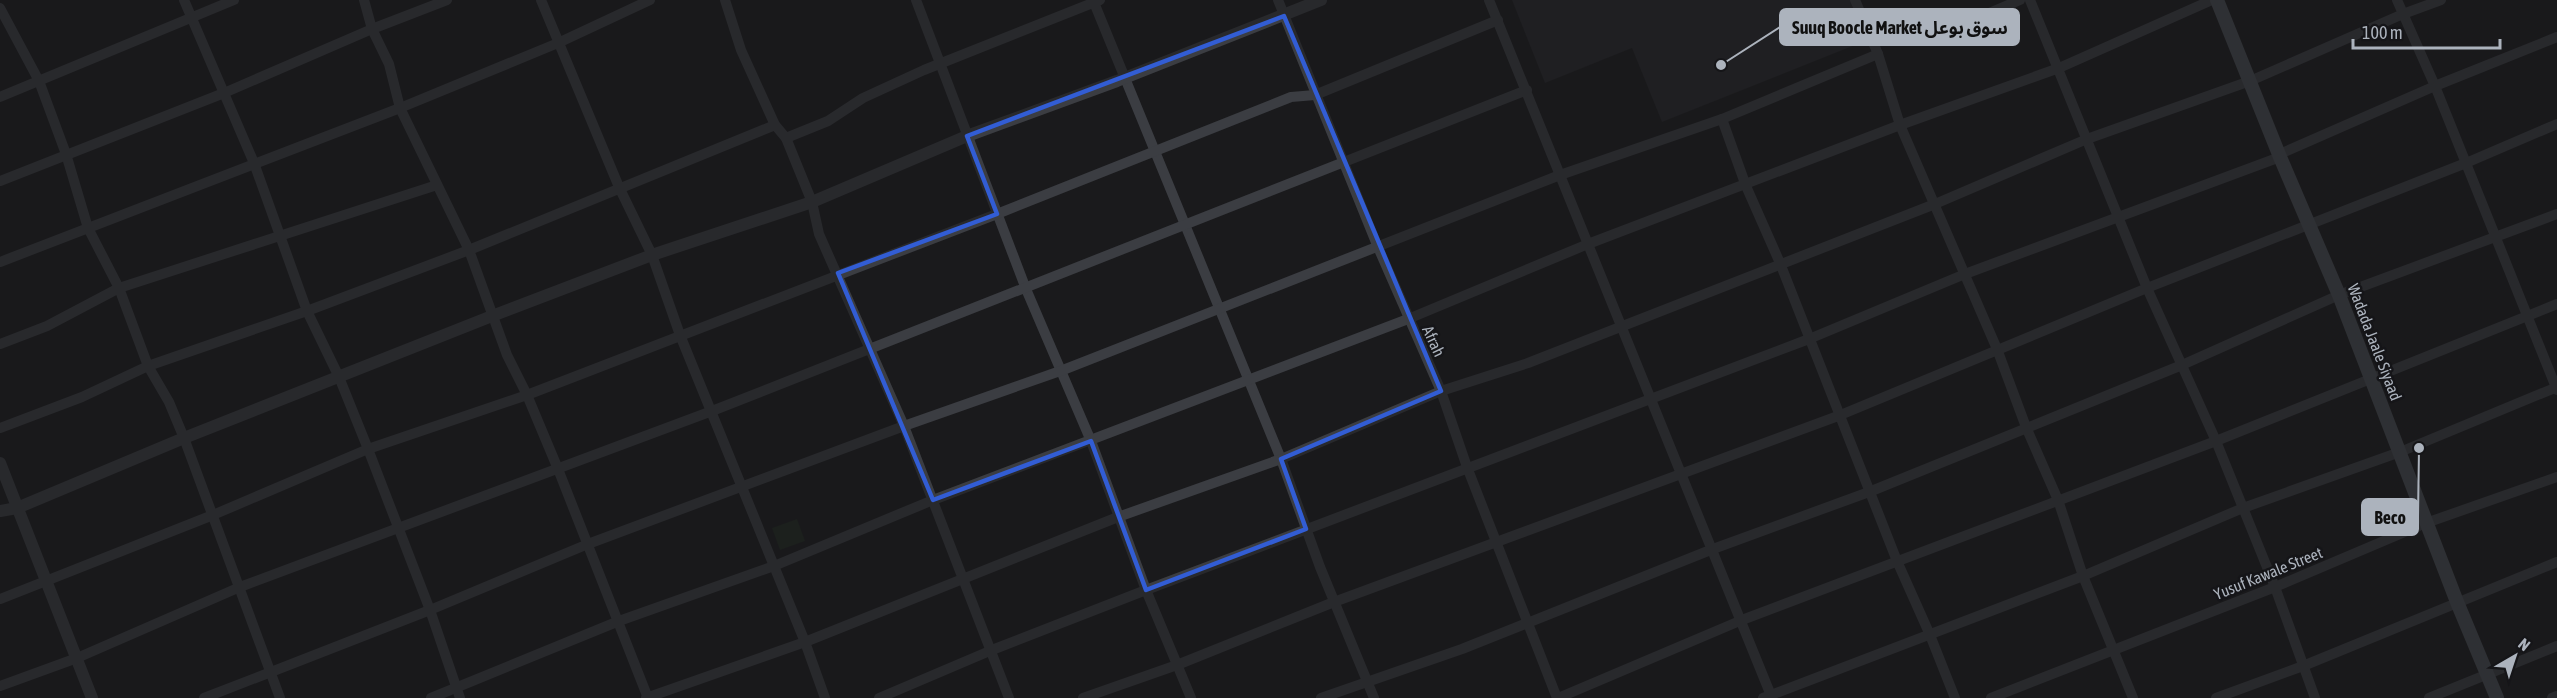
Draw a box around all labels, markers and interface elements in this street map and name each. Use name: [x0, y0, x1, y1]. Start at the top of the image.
callout: Suuq Boocle Market سوق بوعل: [1780, 9, 2019, 45]
scale bar: [2353, 12, 2500, 50]
text: Suuq Boocle Market سوق بوعل: [1792, 17, 2008, 38]
text: 100 m: [2362, 22, 2403, 43]
street label: Wadada Jaale Siyaad: [2344, 281, 2406, 403]
street label: Afrah: [1419, 323, 1449, 359]
callout: Beco: [2362, 499, 2418, 535]
text: Beco: [2374, 507, 2406, 528]
street label: Yusuf Kawale Street: [2211, 543, 2325, 603]
north arrow: [2485, 626, 2545, 686]
text: N: [2515, 634, 2534, 654]

